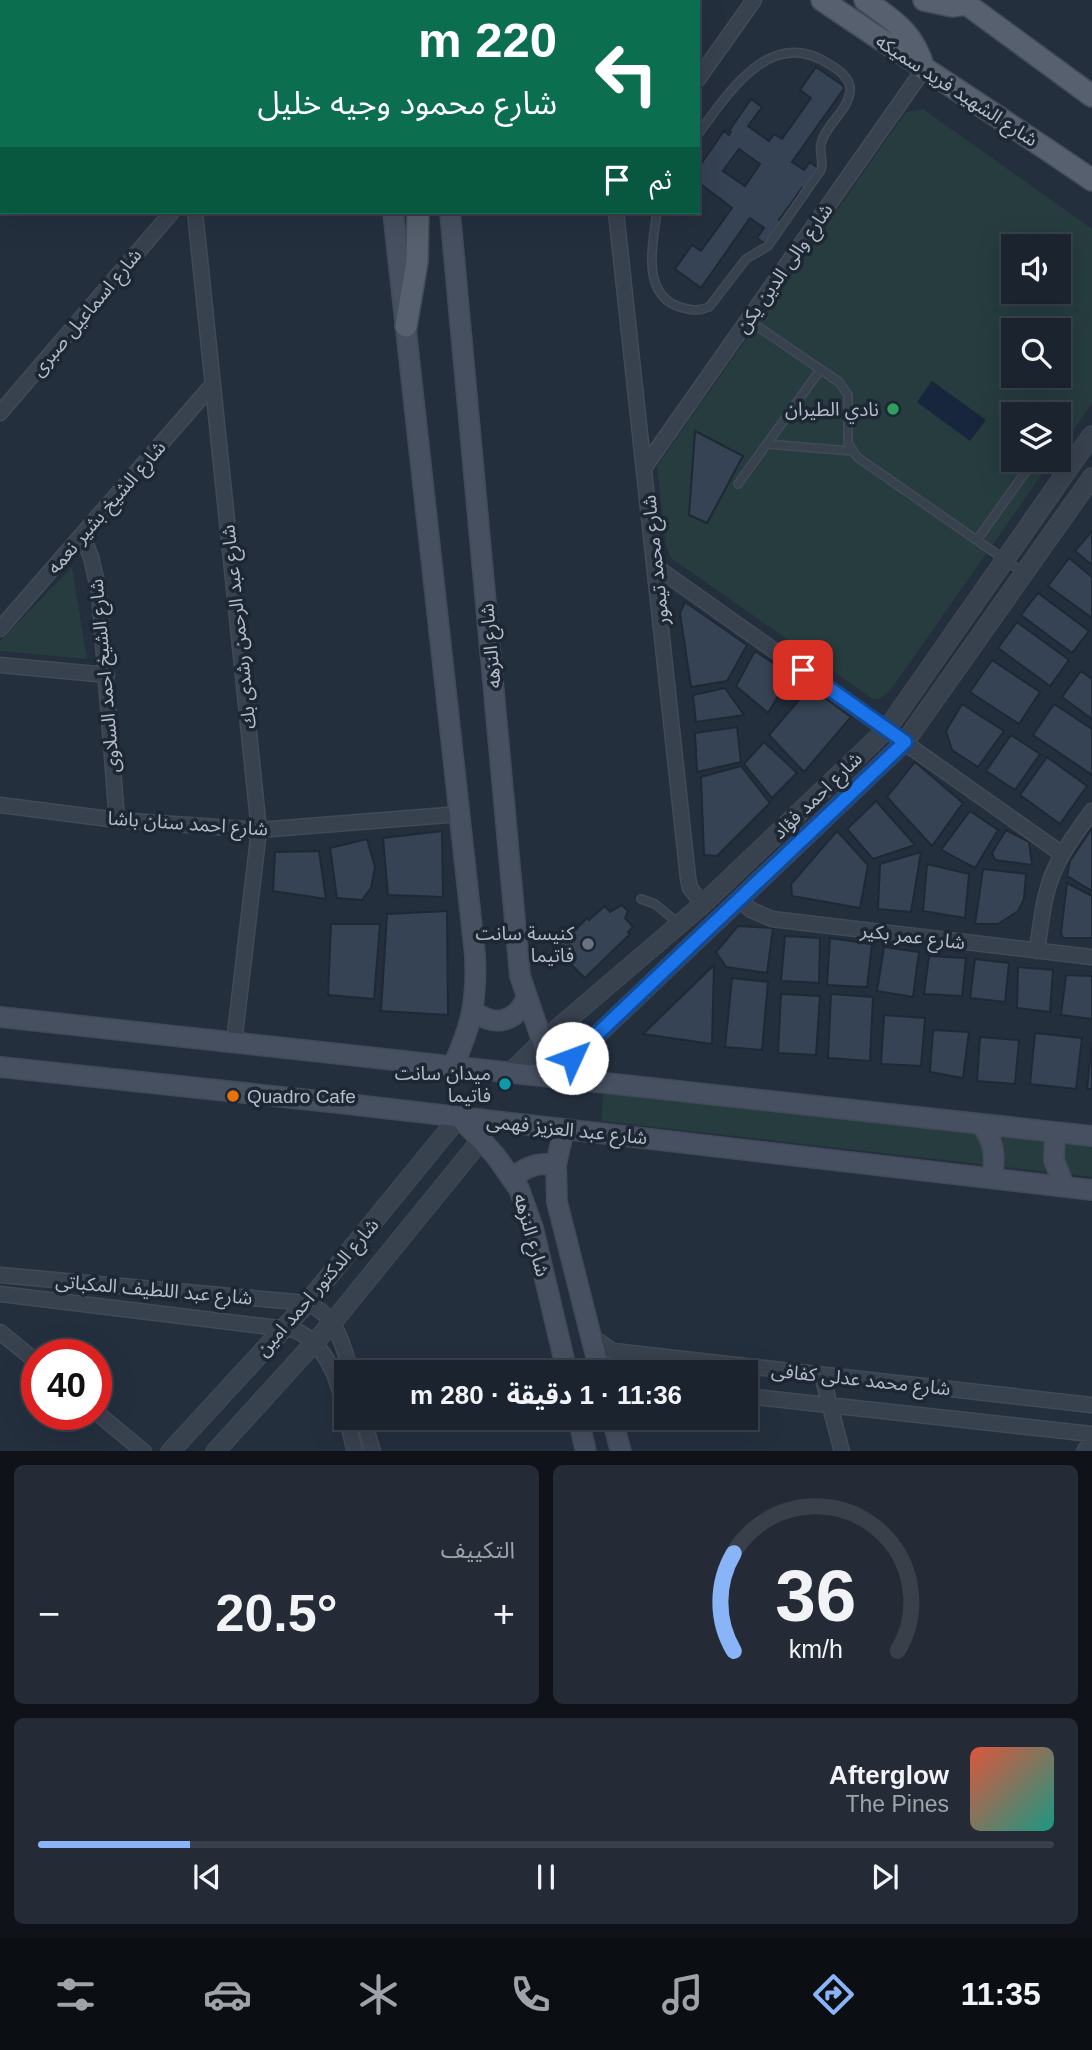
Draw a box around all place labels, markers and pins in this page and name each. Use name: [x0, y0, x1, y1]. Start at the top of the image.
place label: نادي الطيران: [785, 399, 879, 424]
marker: نادي الطيران: [885, 401, 901, 417]
pin: [773, 640, 833, 700]
place label: كنيسة سانت فاتيما: [476, 923, 575, 966]
marker: كنيسة سانت فاتيما: [580, 936, 596, 952]
place label: ميدان سانت فاتيما: [395, 1063, 491, 1106]
marker: ميدان سانت فاتيما: [497, 1076, 513, 1092]
place label: Quadro Cafe: [247, 1086, 356, 1107]
marker: Quadro Cafe: [225, 1088, 241, 1104]

